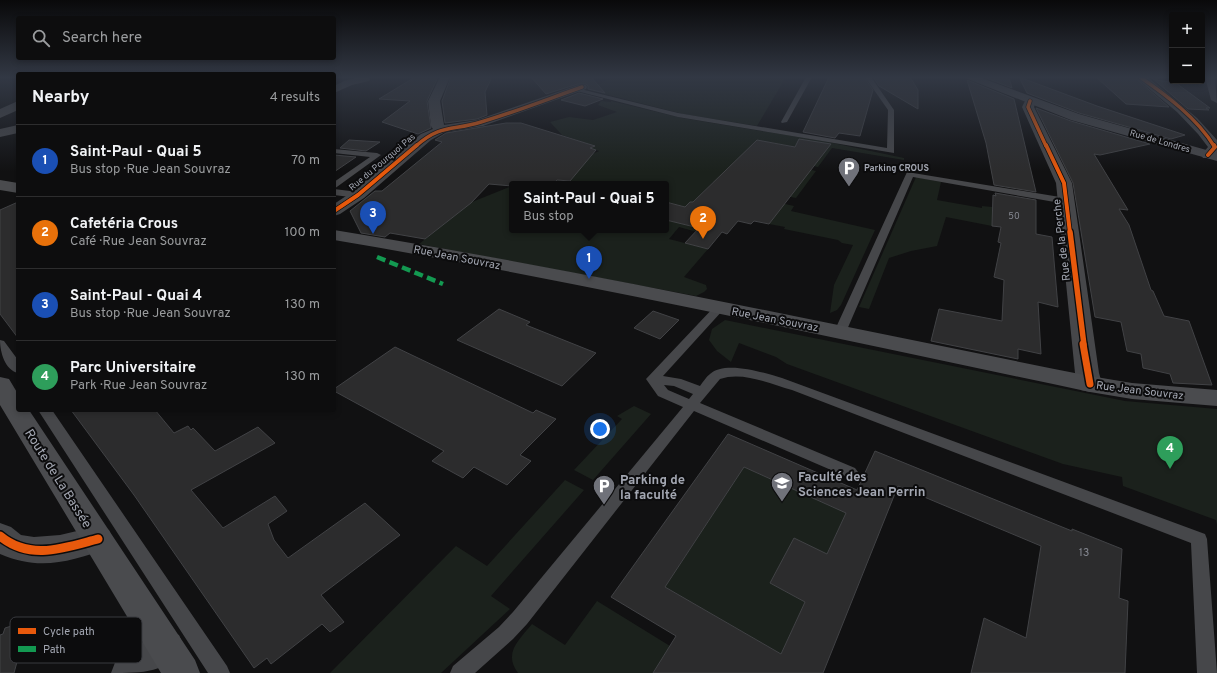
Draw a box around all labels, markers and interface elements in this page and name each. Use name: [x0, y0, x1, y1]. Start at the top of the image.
map controls: [1169, 12, 1205, 84]
button: +: [1169, 12, 1205, 48]
search box: [16, 16, 336, 60]
icon: search: [30, 27, 52, 49]
text: Search here: [62, 29, 142, 48]
button: −: [1169, 48, 1205, 84]
text: Nearby: [32, 87, 89, 109]
text: 4 results: [270, 90, 320, 106]
street label: Rue de Londres: [1128, 128, 1191, 155]
street label: Rue du Pourquoi Pas: [347, 131, 418, 193]
text: Saint-Paul - Quai 5: [70, 143, 202, 162]
text: 1: [42, 153, 48, 169]
text: 70 m: [291, 153, 320, 169]
parking icon: Parking CROUS: [836, 155, 862, 188]
text: Bus stop · Rue Jean Souvraz: [70, 162, 231, 178]
place label: Parking CROUS: [864, 163, 929, 174]
popup: [509, 181, 669, 233]
text: Saint-Paul - Quai 5: [523, 190, 655, 209]
street label: Rue de la Perche: [1050, 198, 1074, 282]
pin: 3: [360, 201, 386, 234]
pin: 2: [690, 206, 716, 239]
text: Bus stop: [523, 209, 573, 225]
house number: 50: [1008, 211, 1020, 222]
text: Cafetéria Crous: [70, 215, 178, 234]
text: 2: [41, 225, 49, 241]
text: 100 m: [284, 225, 320, 241]
text: Café · Rue Jean Souvraz: [70, 234, 207, 250]
street label: Rue Jean Souvraz: [412, 243, 502, 273]
pin: 1: [576, 246, 602, 279]
text: Saint-Paul - Quai 4: [70, 287, 202, 306]
text: 3: [41, 297, 49, 313]
text: 130 m: [285, 297, 320, 313]
street label: Rue Jean Souvraz: [730, 305, 820, 335]
text: Bus stop · Rue Jean Souvraz: [70, 306, 231, 322]
text: Parc Universitaire: [70, 359, 196, 378]
text: 4: [41, 369, 49, 385]
text: 130 m: [285, 369, 320, 385]
text: Park · Rue Jean Souvraz: [70, 378, 207, 394]
street label: Rue Jean Souvraz: [1095, 379, 1185, 403]
your location: [590, 419, 610, 439]
street label: Route de La Bassée: [20, 427, 94, 532]
pin: 4: [1157, 436, 1183, 469]
school or university icon: Faculté des Sciences Jean Perrin: [769, 470, 795, 503]
place label: Faculté des Sciences Jean Perrin: [798, 470, 925, 501]
parking icon: Parking de la faculté: [591, 473, 617, 506]
place label: Parking de la faculté: [620, 473, 685, 504]
house number: 13: [1079, 546, 1089, 560]
legend: [10, 617, 142, 663]
text: Cycle path: [43, 625, 95, 639]
text: Path: [43, 643, 65, 657]

